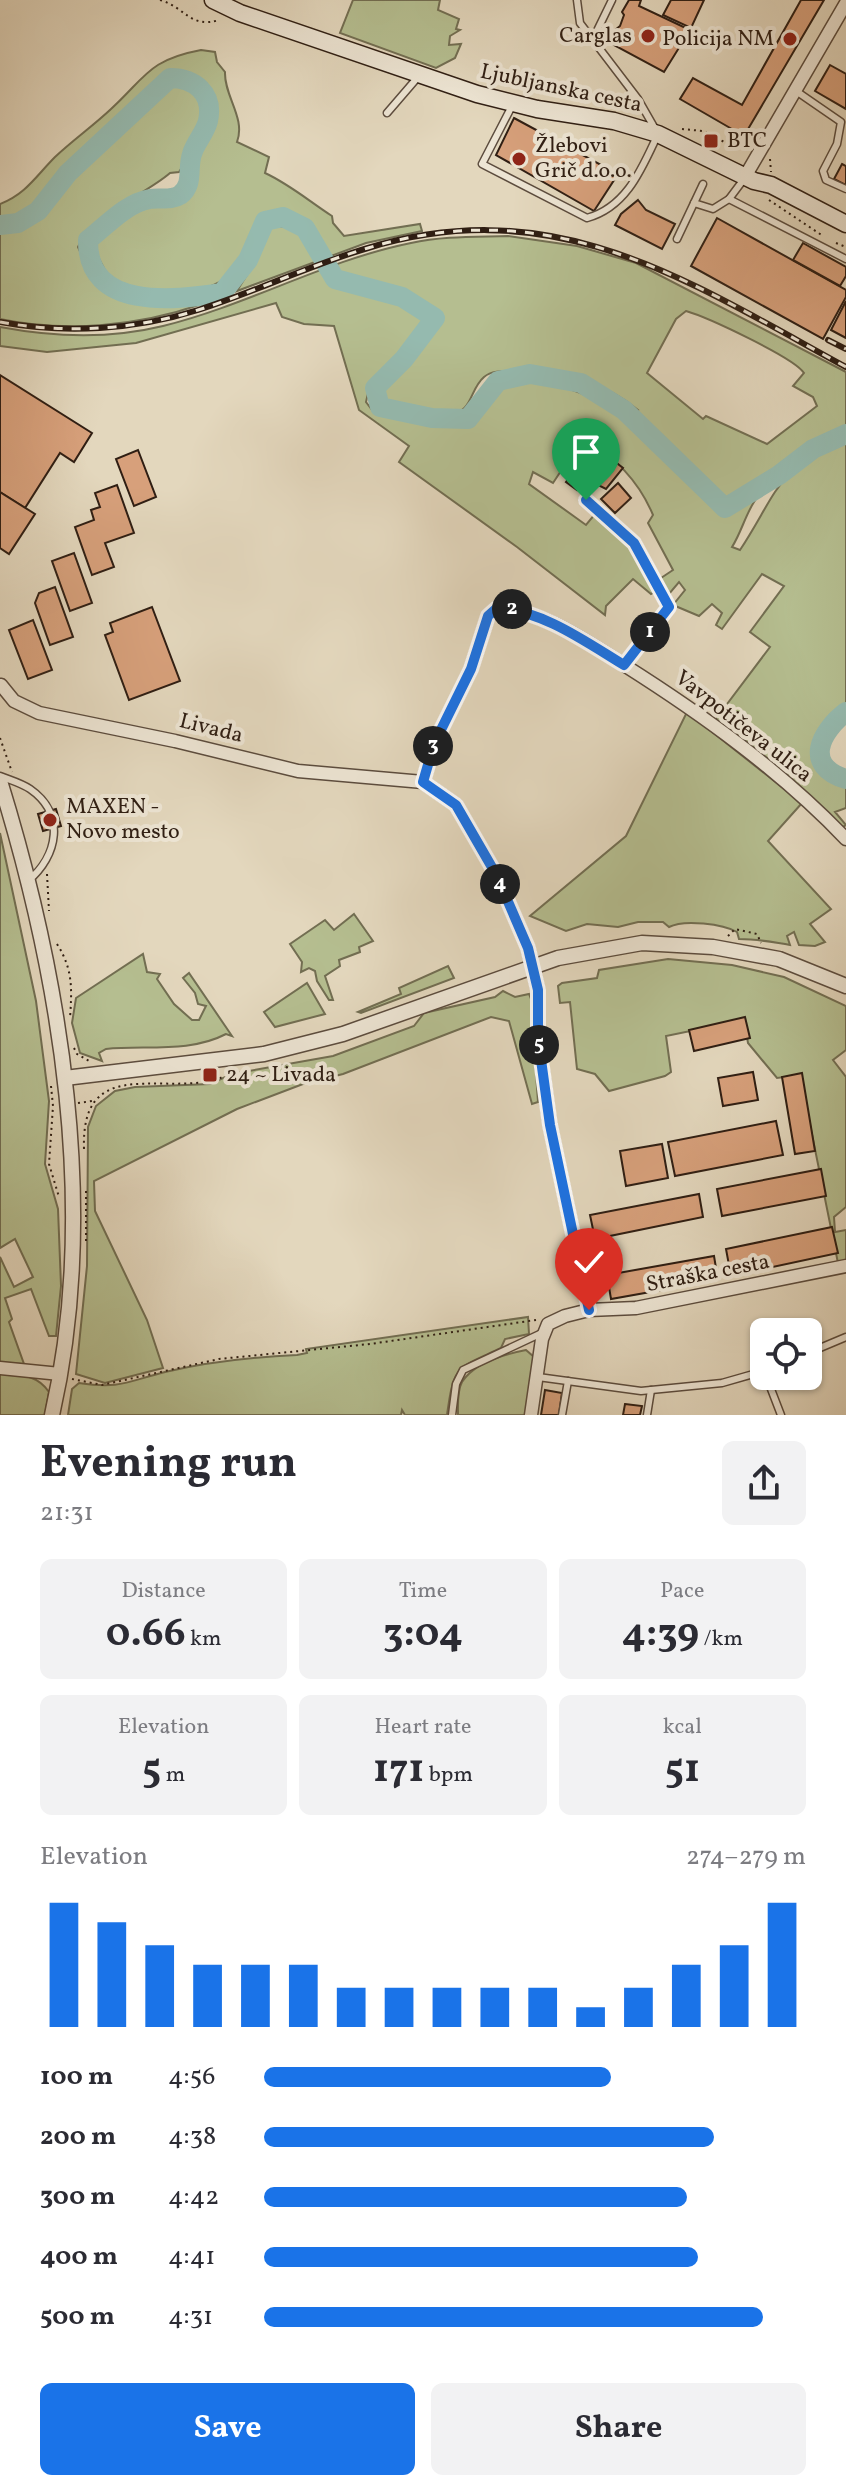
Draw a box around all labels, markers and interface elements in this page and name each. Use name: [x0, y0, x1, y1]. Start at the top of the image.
place label: Carglas: [559, 21, 632, 52]
place label: Policija NM: [662, 24, 774, 55]
marker: Carglas: [639, 27, 657, 45]
marker: Policija NM: [781, 30, 799, 48]
street label: Ljubljanska cesta: [477, 57, 645, 121]
place label: BTC: [727, 126, 767, 157]
place label: Žlebovi Grič d.o.o.: [535, 131, 632, 187]
marker: BTC: [702, 132, 720, 150]
marker: Žlebovi Grič d.o.o.: [510, 150, 528, 168]
pin: [552, 418, 620, 500]
icon: arrive: [564, 430, 608, 474]
pin: 2: [492, 589, 532, 629]
text: 2: [506, 593, 518, 624]
pin: 1: [630, 612, 670, 652]
text: 1: [646, 616, 654, 647]
street label: Vavpotičeva ulica: [668, 663, 818, 791]
street label: Livada: [176, 706, 246, 752]
pin: 3: [413, 726, 453, 766]
text: 3: [427, 730, 439, 761]
place label: MAXEN - Novo mesto: [66, 792, 180, 848]
marker: MAXEN - Novo mesto: [41, 811, 59, 829]
pin: 4: [480, 864, 520, 904]
text: 4: [493, 868, 507, 899]
pin: 5: [519, 1025, 559, 1065]
text: 5: [534, 1029, 544, 1060]
place label: 24 ~ Livada: [226, 1060, 336, 1091]
marker: 24 ~ Livada: [201, 1066, 219, 1084]
pin: [555, 1228, 623, 1310]
icon: check: [567, 1240, 611, 1284]
street label: Straška cesta: [644, 1247, 772, 1301]
map controls: [750, 1318, 822, 1390]
button: locate: [750, 1318, 822, 1390]
text: Evening run: [40, 1434, 297, 1495]
button: share: [722, 1441, 806, 1525]
text: 21:31: [40, 1495, 94, 1531]
text: Distance: [122, 1576, 206, 1607]
text: Time: [399, 1576, 447, 1607]
text: Pace: [660, 1576, 704, 1607]
text: 0.66: [106, 1607, 186, 1663]
text: 3:04: [383, 1607, 463, 1663]
text: 4:39: [622, 1607, 699, 1663]
text: km: [186, 1624, 222, 1655]
text: /km: [699, 1624, 743, 1655]
text: Elevation: [118, 1712, 209, 1743]
text: Heart rate: [374, 1712, 472, 1743]
text: kcal: [663, 1712, 702, 1743]
text: 5: [142, 1743, 161, 1799]
text: 171: [373, 1743, 424, 1799]
text: 51: [665, 1743, 700, 1799]
text: m: [161, 1760, 185, 1791]
text: bpm: [424, 1760, 473, 1791]
text: Elevation: [40, 1839, 148, 1875]
text: 274–279 m: [686, 1839, 806, 1875]
text: 100 m: [40, 2059, 113, 2095]
text: 4:56: [168, 2059, 215, 2095]
text: 200 m: [40, 2119, 116, 2155]
text: 4:38: [168, 2119, 216, 2155]
text: 300 m: [40, 2179, 116, 2215]
text: 4:42: [168, 2179, 219, 2215]
text: 400 m: [40, 2239, 118, 2275]
text: 4:41: [168, 2239, 215, 2275]
text: 500 m: [40, 2299, 115, 2335]
text: 4:31: [168, 2299, 213, 2335]
button: Save: [40, 2383, 415, 2475]
button: Share: [431, 2383, 806, 2475]

